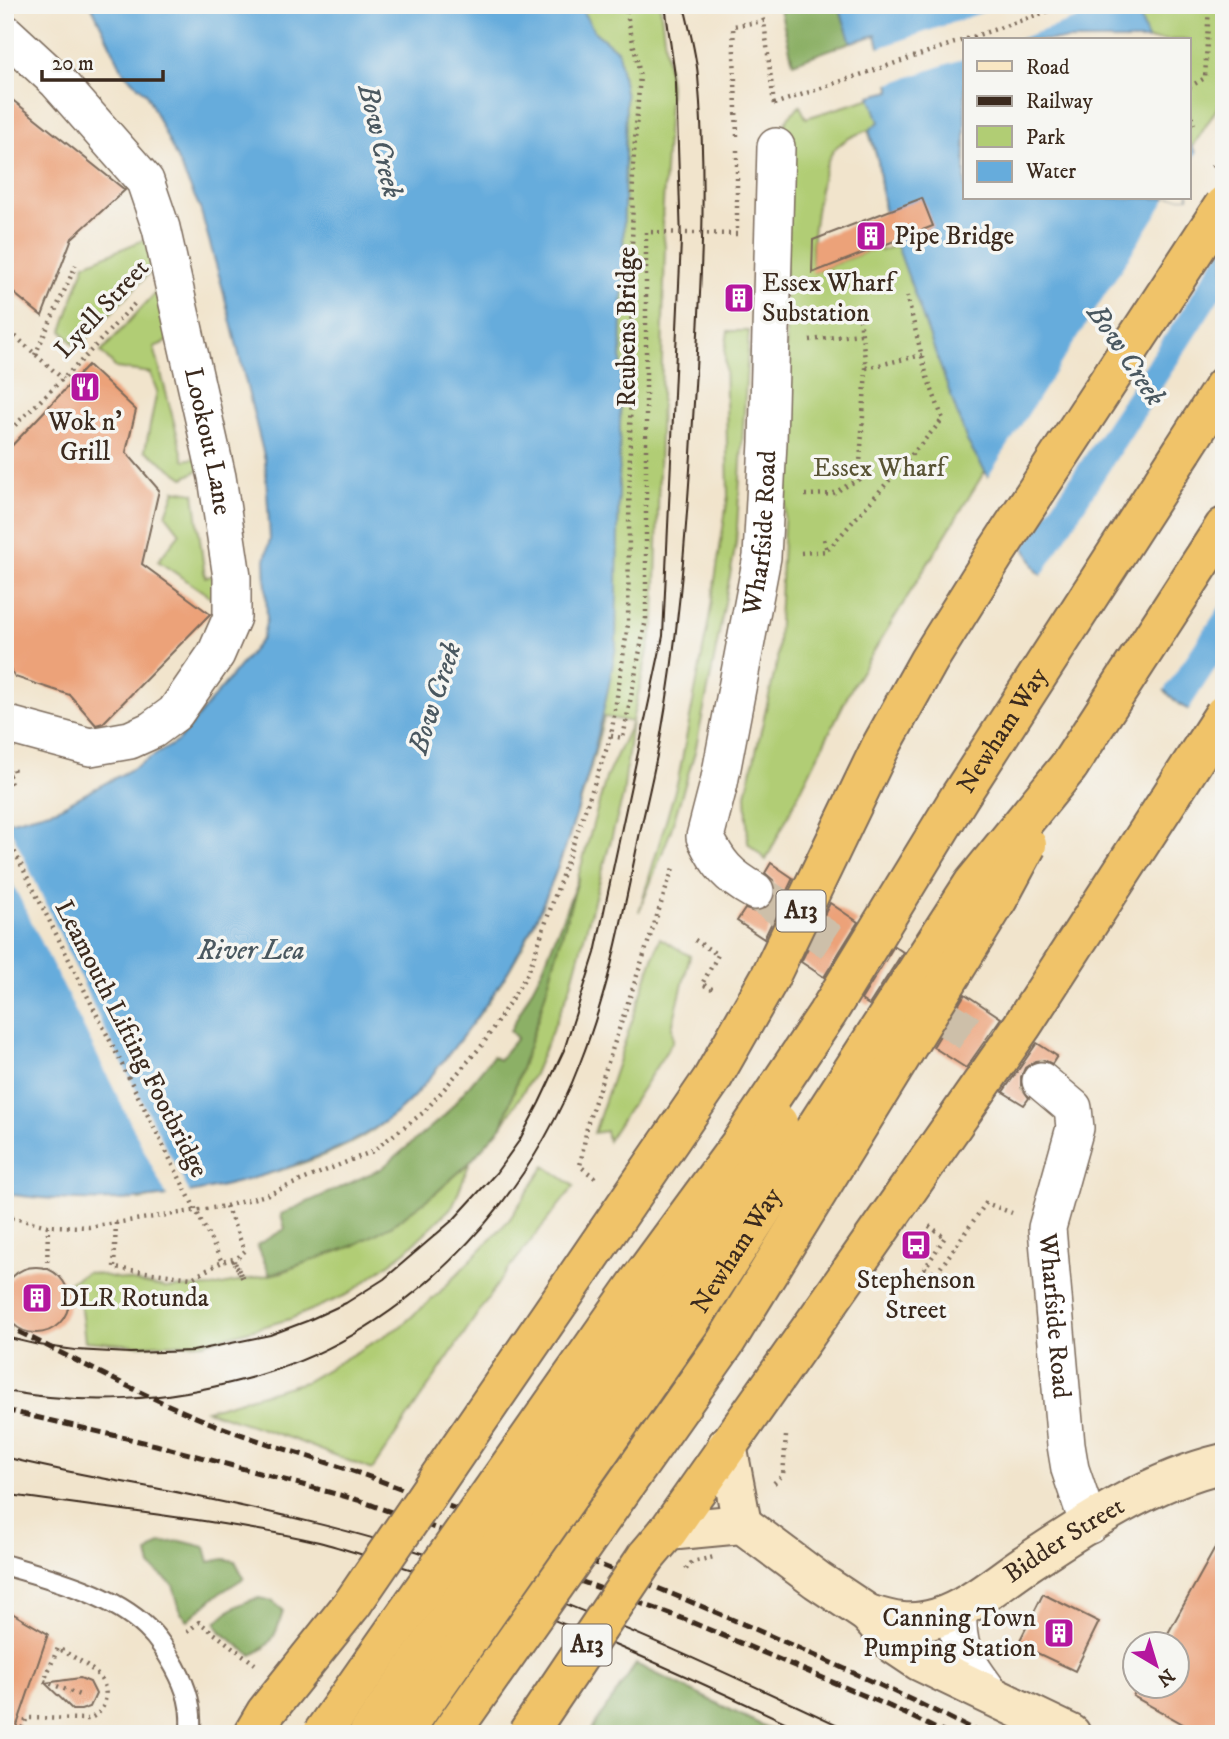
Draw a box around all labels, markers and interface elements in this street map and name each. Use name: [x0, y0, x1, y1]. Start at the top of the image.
scale bar: [42, 38, 163, 82]
legend: [963, 38, 1190, 200]
text: 20 m: [52, 51, 94, 77]
text: Road: [1026, 55, 1070, 81]
water label: Bow Creek: [350, 80, 410, 201]
text: Railway: [1026, 89, 1094, 115]
text: Park: [1026, 125, 1066, 151]
text: Water: [1025, 159, 1076, 185]
building icon: Pipe Bridge: [854, 219, 888, 253]
place label: Pipe Bridge: [894, 220, 1014, 253]
street label: Reubens Bridge: [611, 247, 644, 407]
street label: Lyell Street: [48, 252, 156, 366]
place label: Essex Wharf Substation: [762, 267, 898, 330]
building icon: Essex Wharf Substation: [722, 281, 756, 315]
water label: Bow Creek: [1079, 297, 1173, 413]
street label: Lookout Lane: [176, 364, 239, 517]
restaurant icon: Wok n' Grill: [68, 370, 102, 404]
place label: Wok n' Grill: [47, 406, 122, 469]
street label: Wharfside Road: [735, 449, 784, 619]
park label: Essex Wharf: [813, 452, 949, 485]
water label: Bow Creek: [400, 637, 470, 759]
street label: Newham Way: [950, 661, 1055, 800]
road number: A13: [776, 890, 826, 931]
street label: Leamouth Lifting Footbridge: [47, 895, 215, 1183]
water label: River Lea: [196, 933, 305, 968]
street label: Newham Way: [684, 1181, 789, 1319]
bus stop icon: Stephenson Street: [899, 1228, 933, 1262]
street label: Wharfside Road: [1031, 1231, 1078, 1400]
place label: Stephenson Street: [857, 1264, 976, 1327]
building icon: DLR Rotunda: [20, 1281, 54, 1315]
place label: DLR Rotunda: [60, 1282, 209, 1315]
street label: Bidder Street: [997, 1489, 1130, 1590]
place label: Canning Town Pumping Station: [863, 1602, 1036, 1665]
building icon: Canning Town Pumping Station: [1042, 1616, 1076, 1650]
road number: A13: [562, 1624, 612, 1666]
north arrow: [1120, 1630, 1190, 1700]
text: N: [1152, 1663, 1179, 1691]

